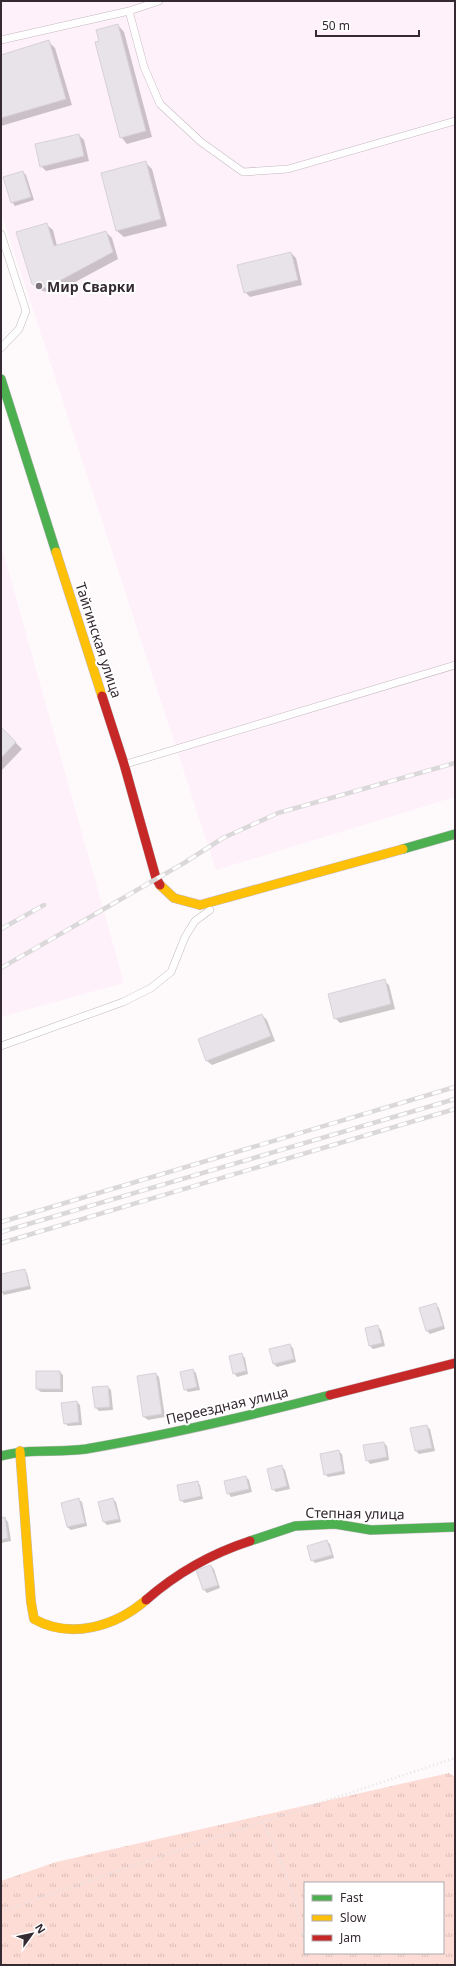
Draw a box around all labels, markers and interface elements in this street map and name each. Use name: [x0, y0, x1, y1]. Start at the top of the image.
scale bar: [316, 12, 419, 38]
text: 50 m: [322, 17, 350, 34]
place label: Мир Сварки: [47, 277, 135, 296]
marker: Мир Сварки: [34, 281, 44, 291]
street label: Тайгинская улица: [71, 580, 127, 700]
street label: Переездная улица: [164, 1382, 290, 1428]
street label: Степная улица: [305, 1503, 405, 1523]
legend: [304, 1882, 444, 1954]
text: Fast: [340, 1889, 364, 1906]
text: Slow: [340, 1909, 367, 1926]
north arrow: [12, 1914, 52, 1954]
text: N: [32, 1920, 50, 1936]
text: Jam: [339, 1929, 361, 1946]

